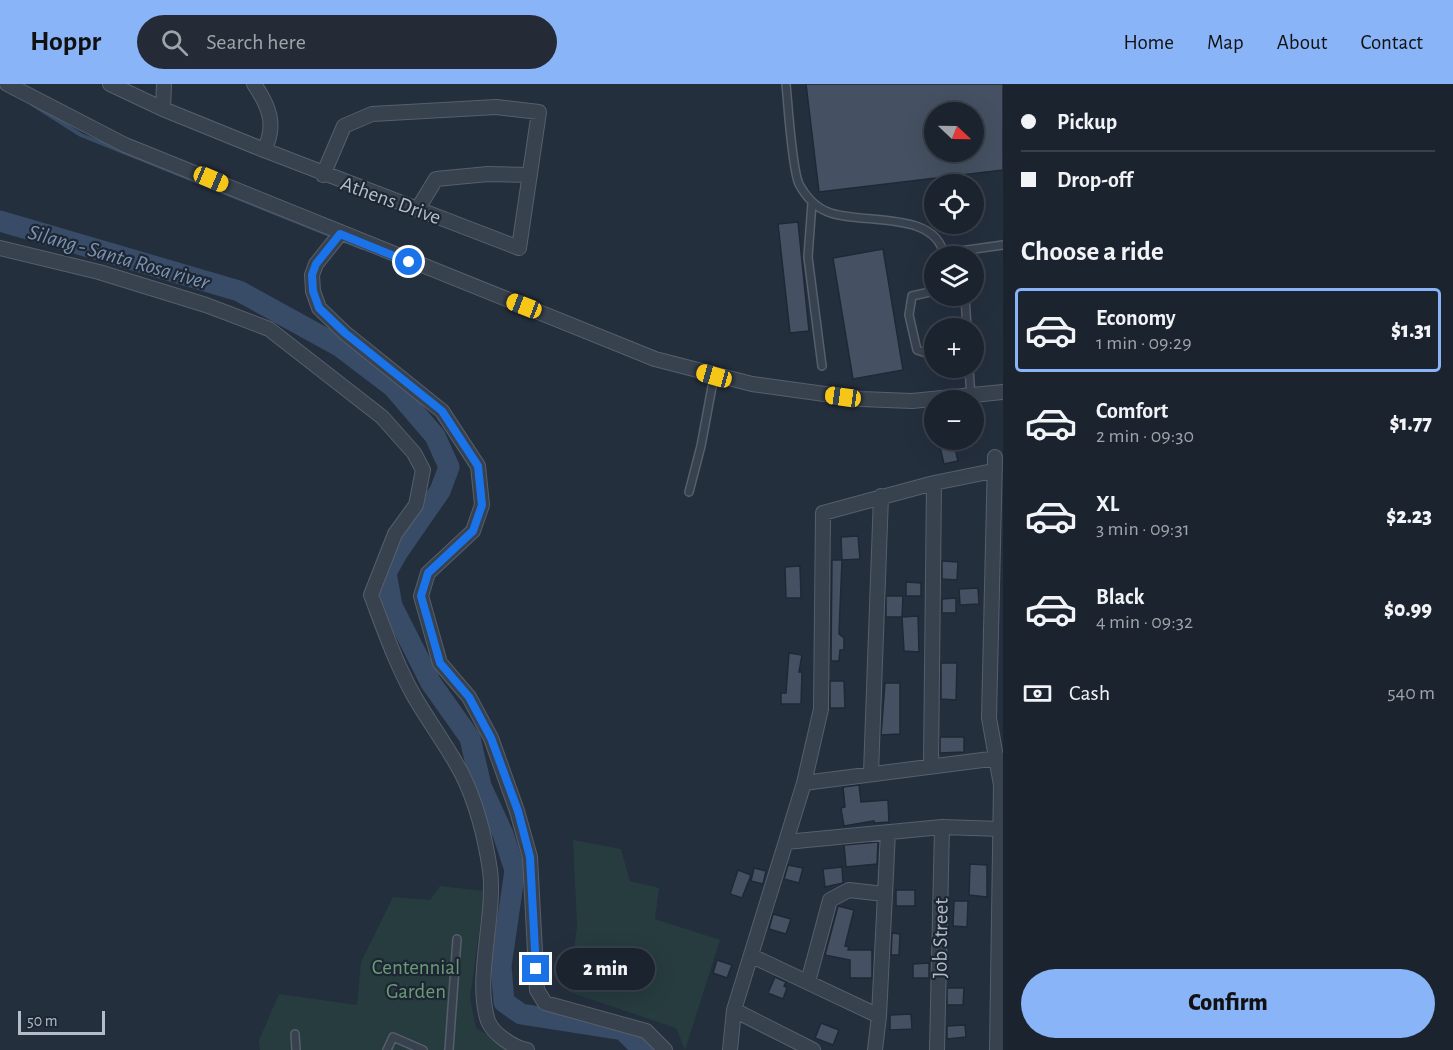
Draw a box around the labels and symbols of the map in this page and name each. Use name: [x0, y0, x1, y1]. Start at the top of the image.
north arrow: [924, 102, 984, 162]
car: [191, 164, 231, 194]
street label: Athens Drive: [338, 173, 444, 228]
water label: Silang - Santa Rosa river: [26, 221, 213, 294]
route start: [395, 248, 422, 275]
car: [504, 291, 544, 321]
car: [694, 362, 734, 390]
car: [824, 386, 862, 408]
street label: Job Street: [929, 897, 952, 978]
callout: 2 min: [557, 948, 656, 990]
route end: [522, 955, 549, 982]
park label: Centennial Garden: [372, 957, 460, 1002]
scale bar: [18, 1008, 105, 1036]

